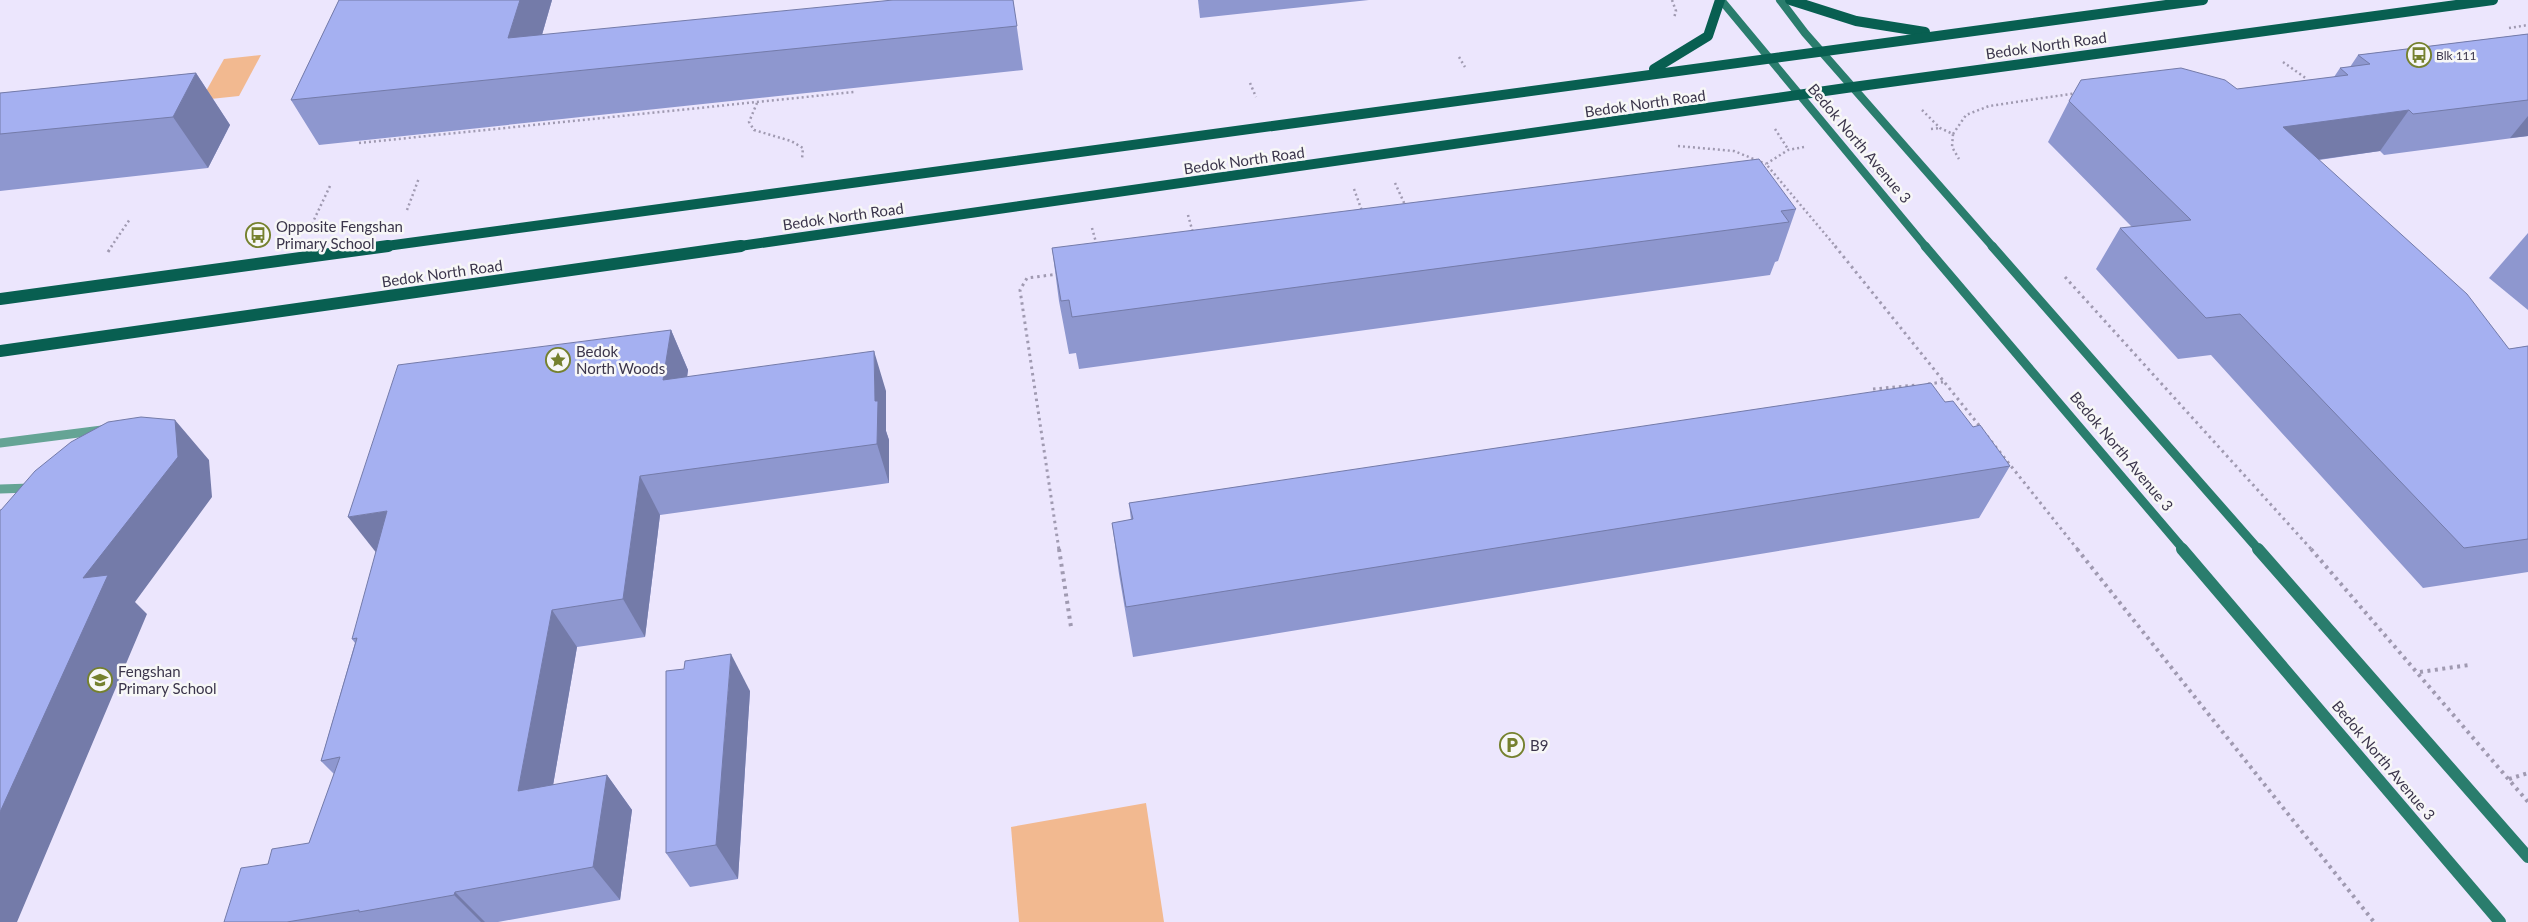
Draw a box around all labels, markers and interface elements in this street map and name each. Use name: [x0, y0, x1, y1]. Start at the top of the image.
street label: Bedok North Road: [1984, 28, 2108, 62]
bus stop icon: Blk 111: [2406, 42, 2432, 68]
place label: Blk 111: [2436, 48, 2477, 63]
street label: Bedok North Avenue 3: [1805, 80, 1915, 206]
street label: Bedok North Road: [1583, 86, 1707, 120]
street label: Bedok North Road: [1182, 143, 1306, 177]
street label: Bedok North Road: [781, 199, 905, 233]
place label: Opposite Fengshan Primary School: [276, 217, 403, 252]
bus stop icon: Opposite Fengshan Primary School: [245, 222, 271, 248]
street label: Bedok North Road: [380, 256, 504, 290]
place label: Bedok North Woods: [576, 342, 665, 377]
place icon: Bedok North Woods: [545, 347, 571, 373]
street label: Bedok North Avenue 3: [2067, 388, 2177, 514]
place label: Fengshan Primary School: [118, 662, 217, 697]
school or university icon: Fengshan Primary School: [87, 667, 113, 693]
street label: Bedok North Avenue 3: [2329, 697, 2439, 823]
parking icon: B9: [1499, 732, 1525, 758]
place label: B9: [1530, 736, 1548, 754]

